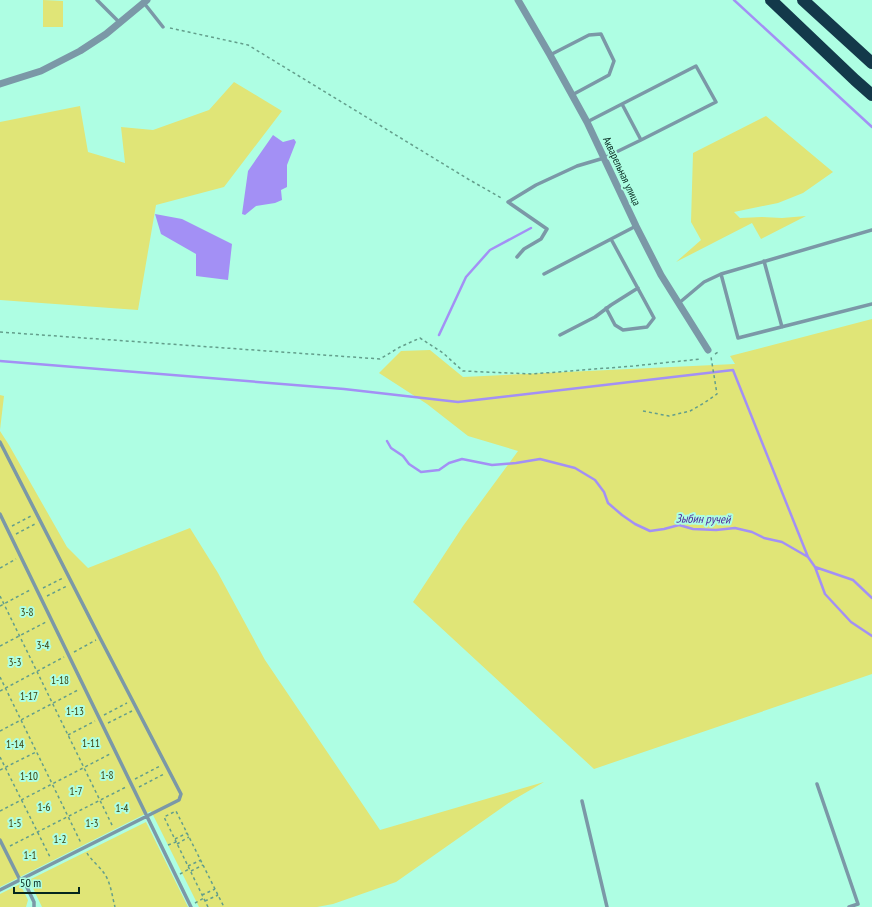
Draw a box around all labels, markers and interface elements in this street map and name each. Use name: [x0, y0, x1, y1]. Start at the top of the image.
street label: Акварельная улица: [600, 134, 644, 208]
water label: Зыбин ручей: [676, 511, 732, 527]
park label: 3-8: [20, 605, 34, 619]
park label: 3-4: [36, 638, 50, 652]
park label: 3-3: [8, 655, 22, 669]
park label: 1-18: [51, 673, 69, 687]
park label: 1-17: [20, 689, 38, 703]
park label: 1-13: [66, 704, 84, 718]
park label: 1-11: [82, 736, 100, 750]
park label: 1-14: [6, 737, 24, 751]
park label: 1-8: [100, 768, 114, 782]
park label: 1-10: [20, 769, 38, 783]
park label: 1-7: [69, 784, 83, 798]
park label: 1-6: [37, 800, 51, 814]
park label: 1-4: [115, 801, 129, 815]
park label: 1-5: [8, 816, 22, 830]
park label: 1-3: [85, 816, 99, 830]
park label: 1-2: [53, 832, 67, 846]
park label: 1-1: [23, 848, 37, 862]
scale bar: [14, 869, 79, 895]
text: 50 m: [20, 875, 41, 890]

